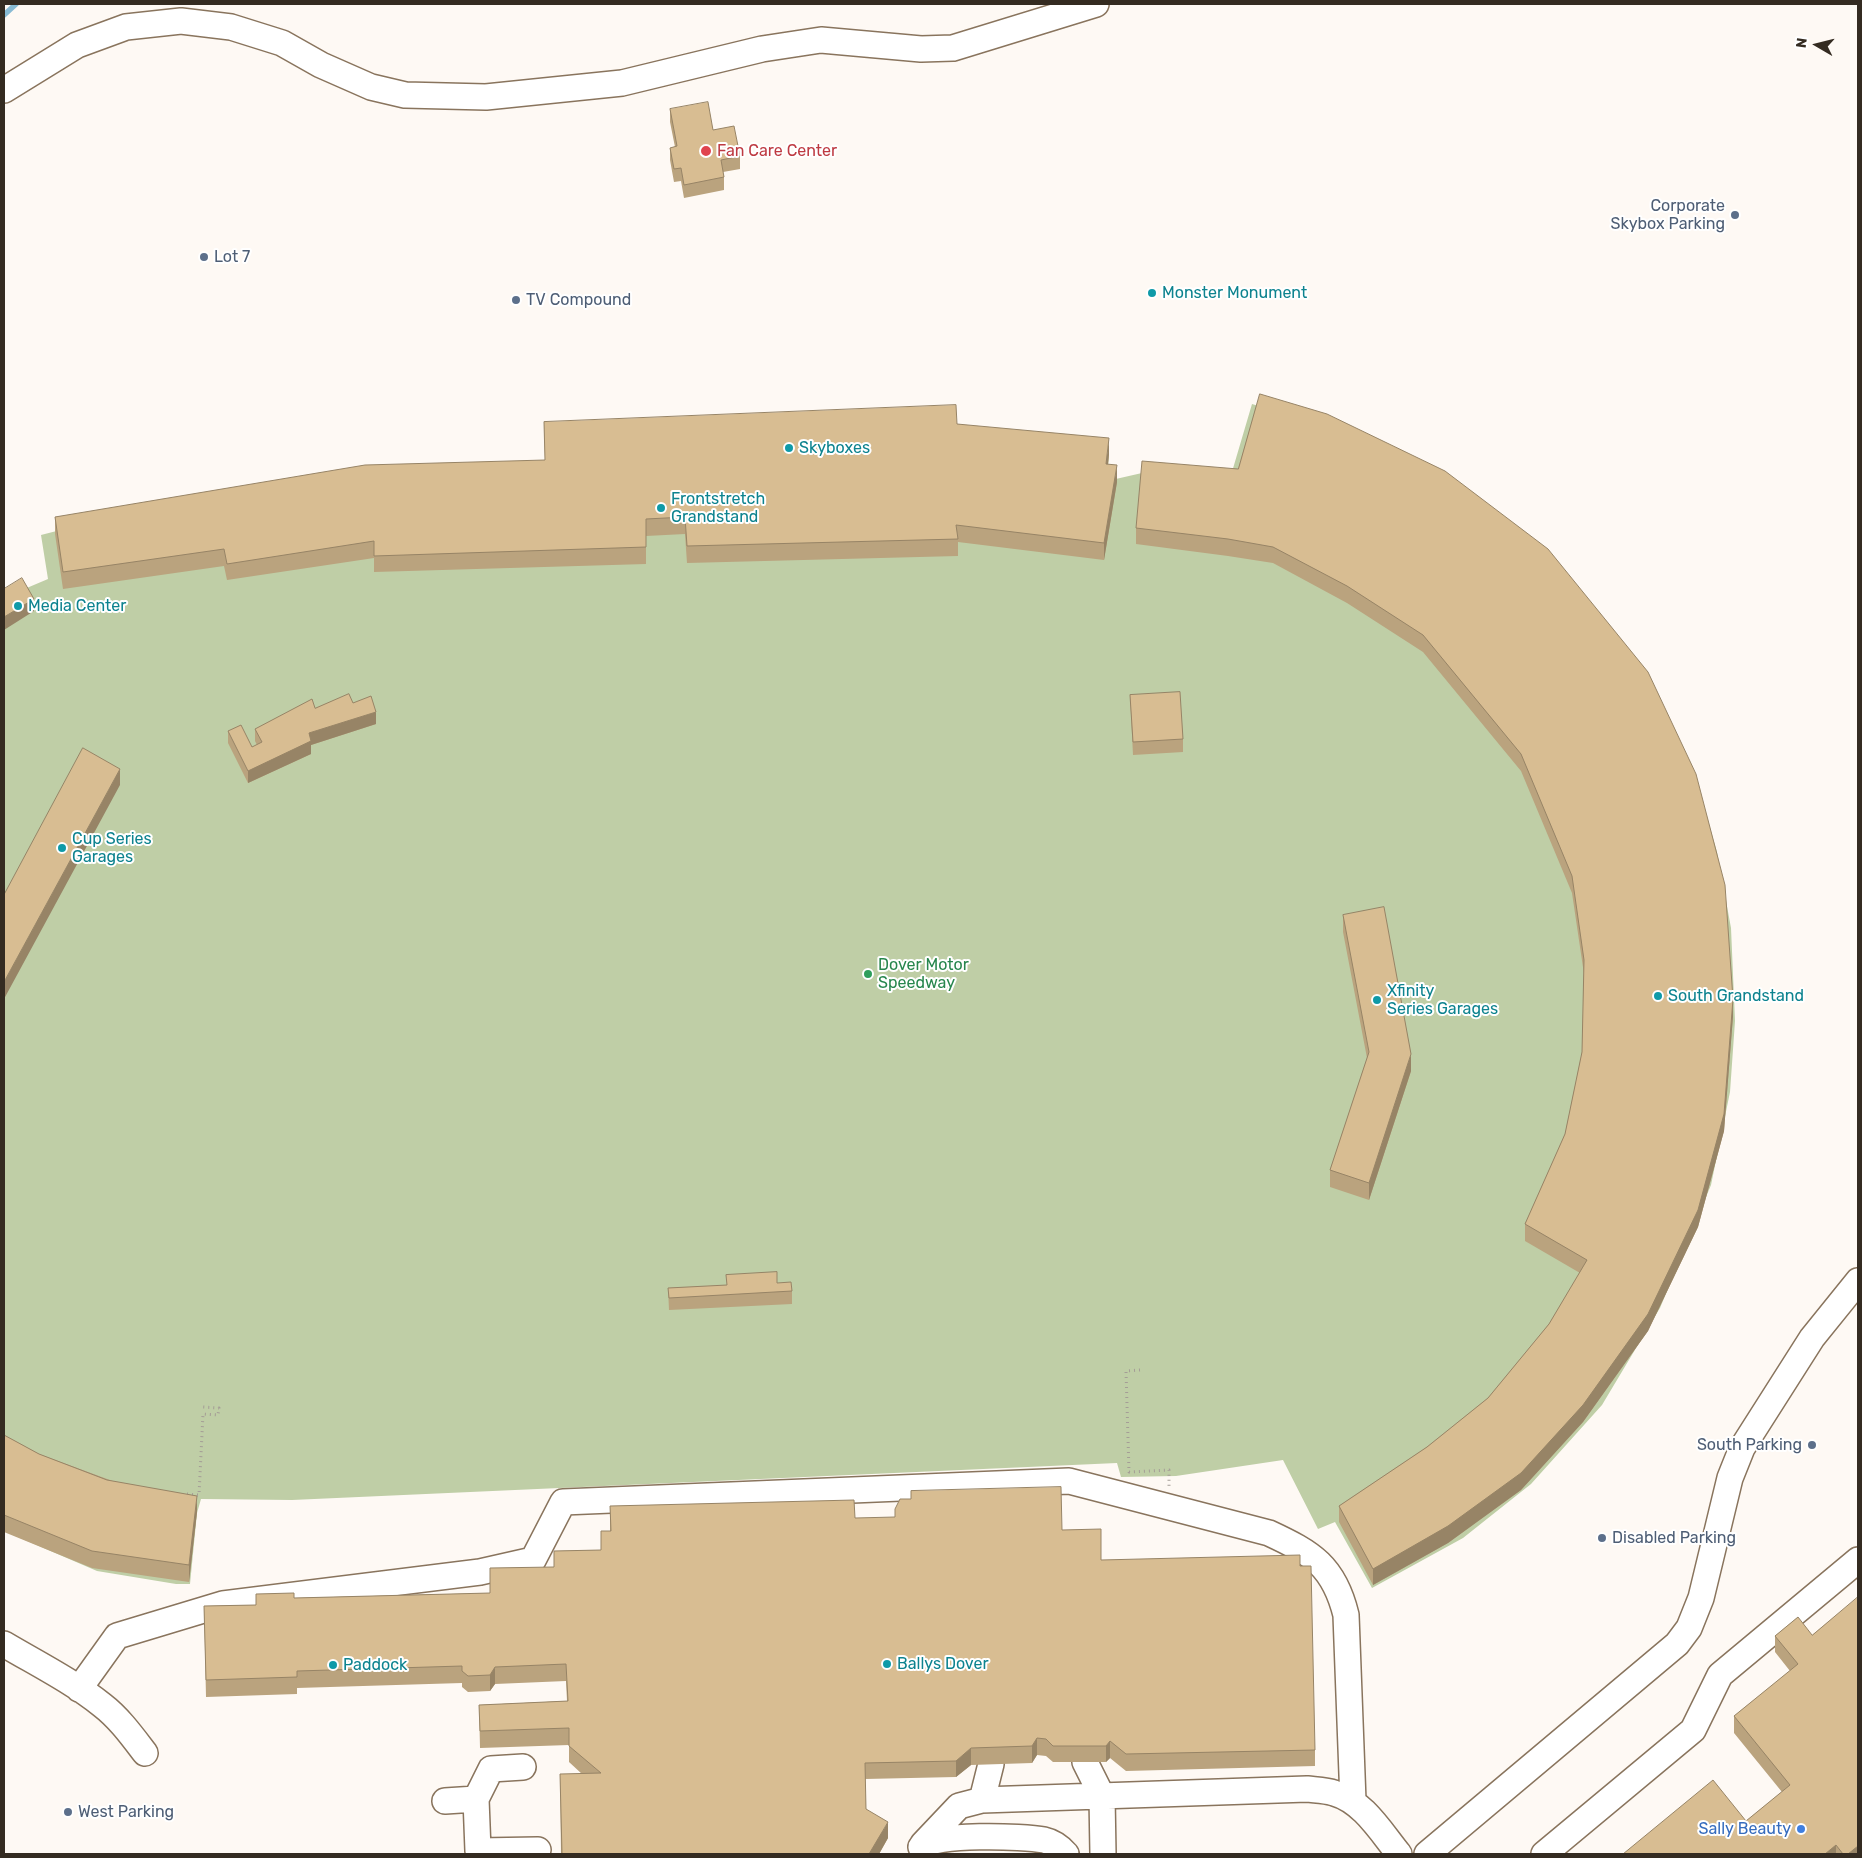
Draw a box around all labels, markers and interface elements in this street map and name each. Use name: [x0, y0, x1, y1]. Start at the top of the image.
north arrow: [1792, 20, 1842, 70]
text: N: [1793, 37, 1811, 49]
place label: Fan Care Center: [717, 141, 837, 161]
marker: Fan Care Center: [699, 144, 713, 158]
place label: Corporate Skybox Parking: [1611, 196, 1725, 234]
marker: Corporate Skybox Parking: [1729, 209, 1741, 221]
place label: Lot 7: [214, 247, 250, 267]
marker: Lot 7: [198, 251, 210, 263]
place label: Monster Monument: [1162, 283, 1307, 303]
marker: Monster Monument: [1146, 287, 1158, 299]
place label: TV Compound: [526, 290, 631, 310]
marker: TV Compound: [510, 294, 522, 306]
place label: Skyboxes: [799, 438, 870, 458]
marker: Skyboxes: [783, 442, 795, 454]
place label: Frontstretch Grandstand: [671, 489, 765, 527]
marker: Frontstretch Grandstand: [655, 502, 667, 514]
place label: Media Center: [28, 596, 126, 616]
marker: Media Center: [12, 600, 24, 612]
place label: Cup Series Garages: [72, 829, 152, 867]
marker: Cup Series Garages: [56, 842, 68, 854]
place label: Dover Motor Speedway: [878, 955, 969, 993]
marker: Dover Motor Speedway: [862, 968, 874, 980]
place label: Xfinity Series Garages: [1387, 981, 1498, 1019]
place label: South Grandstand: [1668, 986, 1804, 1006]
marker: South Grandstand: [1652, 990, 1664, 1002]
marker: Xfinity Series Garages: [1371, 994, 1383, 1006]
place label: South Parking: [1697, 1435, 1802, 1455]
marker: South Parking: [1806, 1439, 1818, 1451]
place label: Disabled Parking: [1612, 1528, 1736, 1548]
marker: Disabled Parking: [1596, 1532, 1608, 1544]
place label: Ballys Dover: [897, 1654, 988, 1674]
place label: Paddock: [343, 1655, 407, 1675]
marker: Ballys Dover: [881, 1658, 893, 1670]
marker: Paddock: [327, 1659, 339, 1671]
place label: West Parking: [78, 1802, 174, 1822]
marker: West Parking: [62, 1806, 74, 1818]
place label: Sally Beauty: [1698, 1819, 1791, 1839]
marker: Sally Beauty: [1795, 1823, 1807, 1835]

